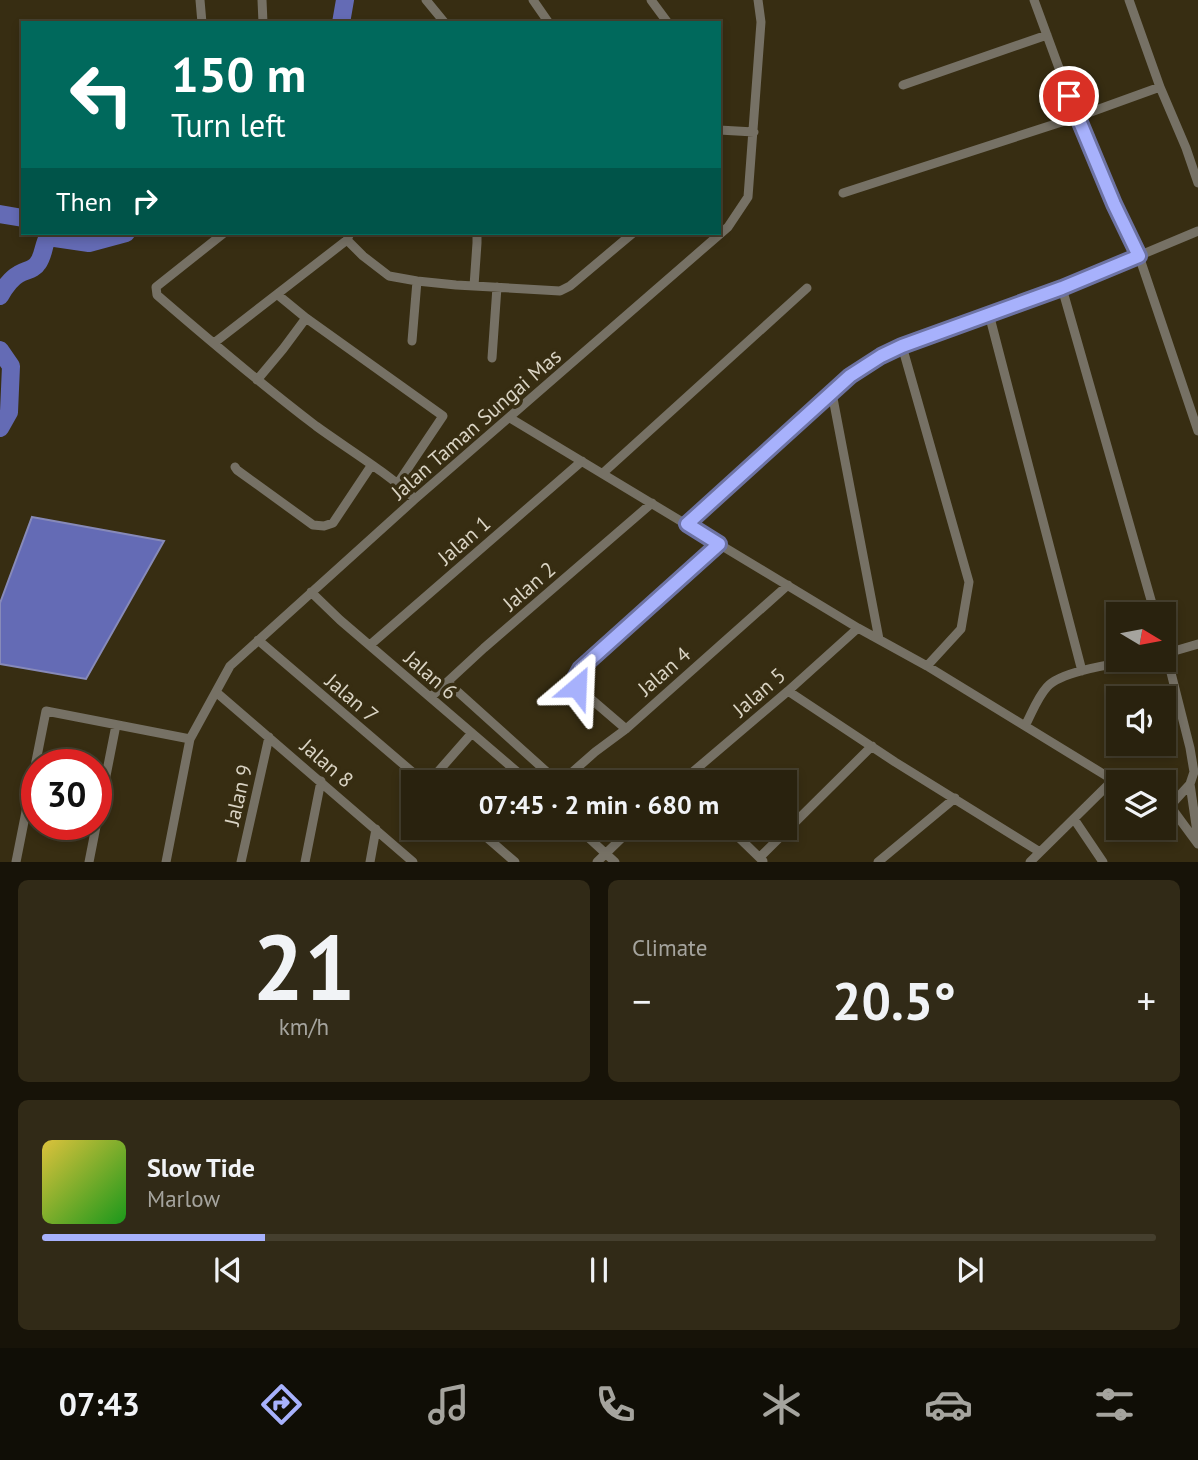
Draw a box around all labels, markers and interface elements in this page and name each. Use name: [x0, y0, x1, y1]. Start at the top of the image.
text: 150 m: [171, 42, 306, 106]
icon: left: [56, 49, 147, 140]
pin: [1039, 66, 1099, 126]
icon: arrive: [1050, 77, 1088, 115]
text: Turn left: [171, 104, 286, 146]
icon: right: [126, 182, 164, 220]
text: Then: [56, 185, 112, 218]
street label: Jalan Taman Sungai Mas: [385, 343, 567, 506]
street label: Jalan 1: [431, 510, 496, 571]
street label: Jalan 2: [496, 556, 561, 617]
north arrow: [1106, 602, 1176, 672]
map controls: [1106, 602, 1176, 840]
street label: Jalan 4: [631, 641, 696, 702]
street label: Jalan 6: [398, 644, 463, 705]
position arrow: [540, 650, 614, 724]
street label: Jalan 5: [726, 662, 791, 723]
street label: Jalan 7: [319, 667, 384, 728]
button: sound: [1106, 686, 1176, 756]
street label: Jalan 8: [294, 732, 359, 793]
speed limit sign: 30: [21, 749, 112, 840]
street label: Jalan 9: [218, 762, 258, 829]
button: layers: [1106, 770, 1176, 840]
text: 07:45 · 2 min · 680 m: [479, 788, 719, 821]
text: 21: [252, 907, 356, 1025]
text: Climate: [632, 933, 707, 962]
text: 20.5°: [832, 967, 956, 1034]
text: −: [632, 976, 651, 1025]
text: +: [1137, 976, 1156, 1025]
text: km/h: [279, 1012, 329, 1041]
text: Slow Tide: [147, 1151, 255, 1184]
text: Marlow: [147, 1184, 220, 1213]
icon: previous: [209, 1251, 247, 1289]
icon: pause: [580, 1251, 618, 1289]
icon: next: [951, 1251, 989, 1289]
icon: directions: [257, 1380, 306, 1429]
icon: music: [424, 1380, 473, 1429]
icon: phone: [591, 1380, 640, 1429]
icon: climate: [757, 1380, 806, 1429]
icon: car: [924, 1380, 973, 1429]
icon: filters: [1090, 1380, 1139, 1429]
text: 07:43: [59, 1383, 140, 1425]

